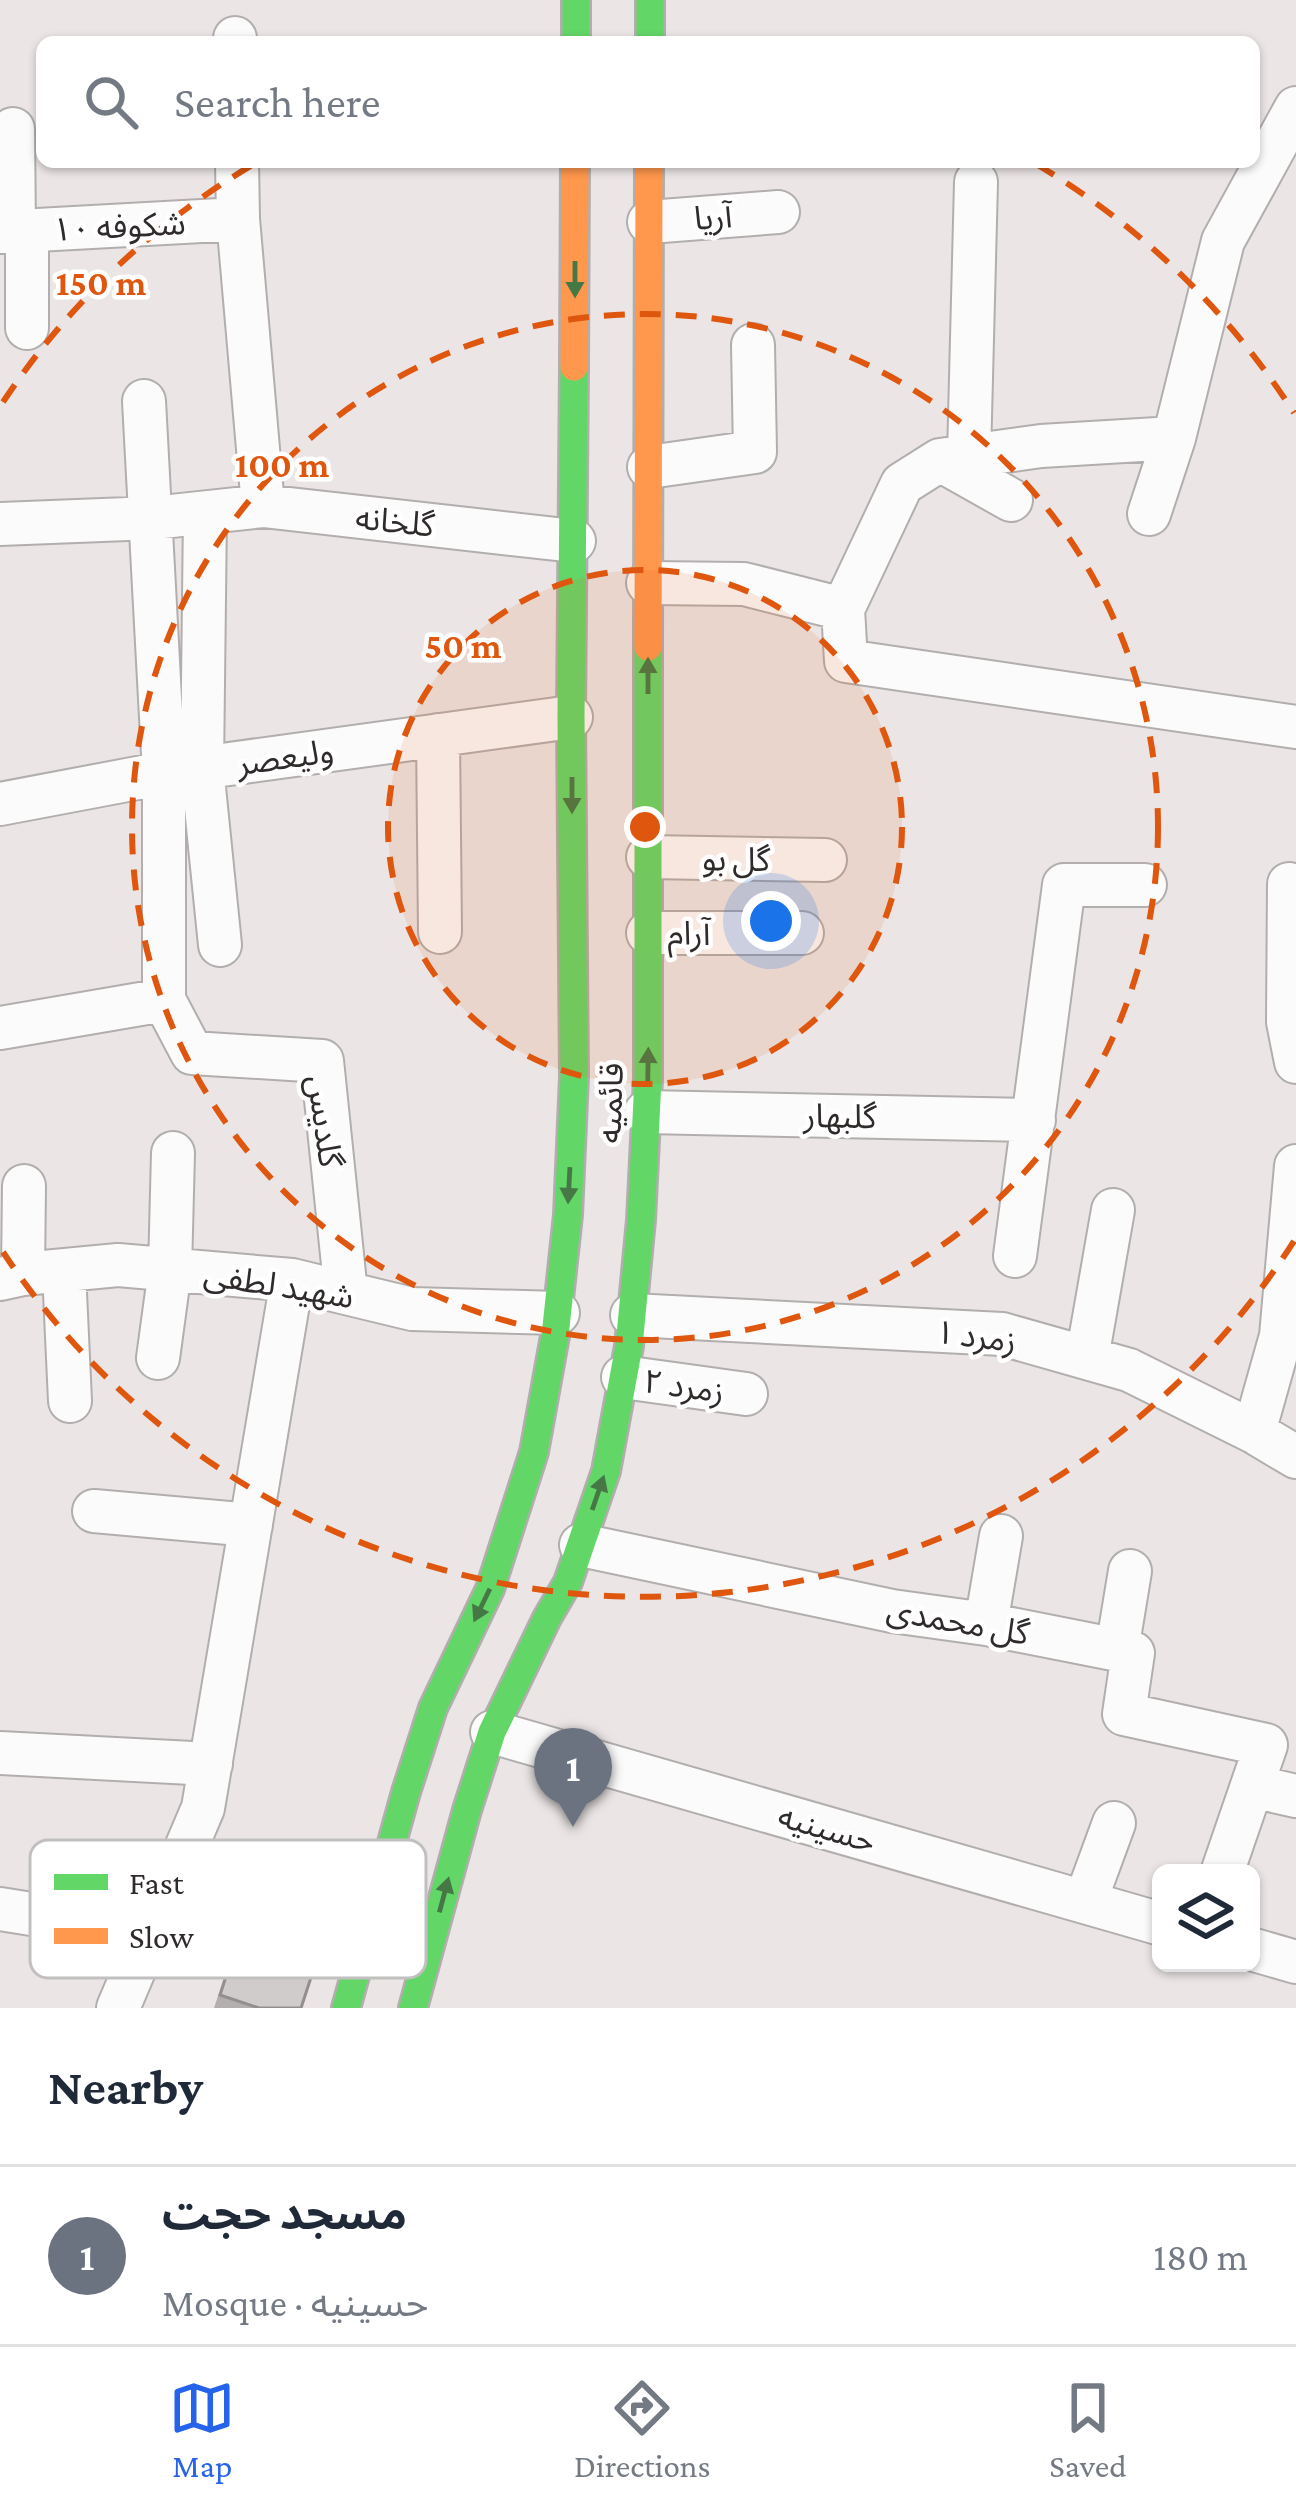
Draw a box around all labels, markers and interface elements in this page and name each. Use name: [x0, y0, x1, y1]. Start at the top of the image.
search box: [36, 36, 1260, 168]
icon: search: [78, 69, 144, 135]
text: Search here: [174, 77, 381, 127]
street label: آریا: [693, 197, 735, 238]
street label: شکوفه ۱۰: [52, 204, 186, 249]
one-way arrow: [565, 261, 585, 299]
text: 150 m: [56, 263, 147, 303]
text: 100 m: [235, 445, 330, 485]
street label: گلخانه: [354, 498, 437, 544]
text: 50 m: [425, 626, 502, 666]
one-way arrow: [638, 656, 658, 694]
street label: ولیعصر: [233, 732, 336, 783]
one-way arrow: [562, 777, 582, 815]
centre of rings: [624, 806, 666, 848]
street label: گل بو: [702, 840, 771, 879]
your location: [741, 891, 801, 951]
street label: آرام: [668, 915, 712, 958]
one-way arrow: [638, 1046, 657, 1084]
street label: قائمیه: [590, 1062, 630, 1144]
street label: گلدیس: [299, 1072, 350, 1170]
street label: گلبهار: [802, 1097, 877, 1136]
one-way arrow: [559, 1167, 578, 1205]
street label: شهید لطفی: [201, 1255, 357, 1316]
street label: زمرد ۱: [933, 1313, 1018, 1360]
street label: زمرد ۲: [641, 1362, 727, 1411]
one-way arrow: [590, 1475, 608, 1511]
one-way arrow: [472, 1588, 492, 1622]
street label: گل محمدی: [884, 1590, 1032, 1653]
pin: 1: [534, 1728, 612, 1827]
street label: حسینیه: [774, 1797, 880, 1859]
legend: [30, 1840, 426, 1978]
text: Fast: [129, 1864, 185, 1901]
map controls: [1152, 1864, 1260, 1972]
button: layers: [1152, 1864, 1260, 1972]
one-way arrow: [435, 1876, 454, 1913]
text: Slow: [129, 1918, 194, 1955]
text: Nearby: [48, 2058, 203, 2115]
text: مسجد حجت: [162, 2189, 407, 2239]
text: 1: [80, 2235, 94, 2278]
text: 180 m: [1153, 2235, 1248, 2278]
text: Mosque · حسینیه: [162, 2281, 428, 2324]
tab: Map: [169, 2375, 235, 2484]
tab: Directions: [574, 2375, 711, 2484]
tab: Saved: [1049, 2375, 1127, 2484]

